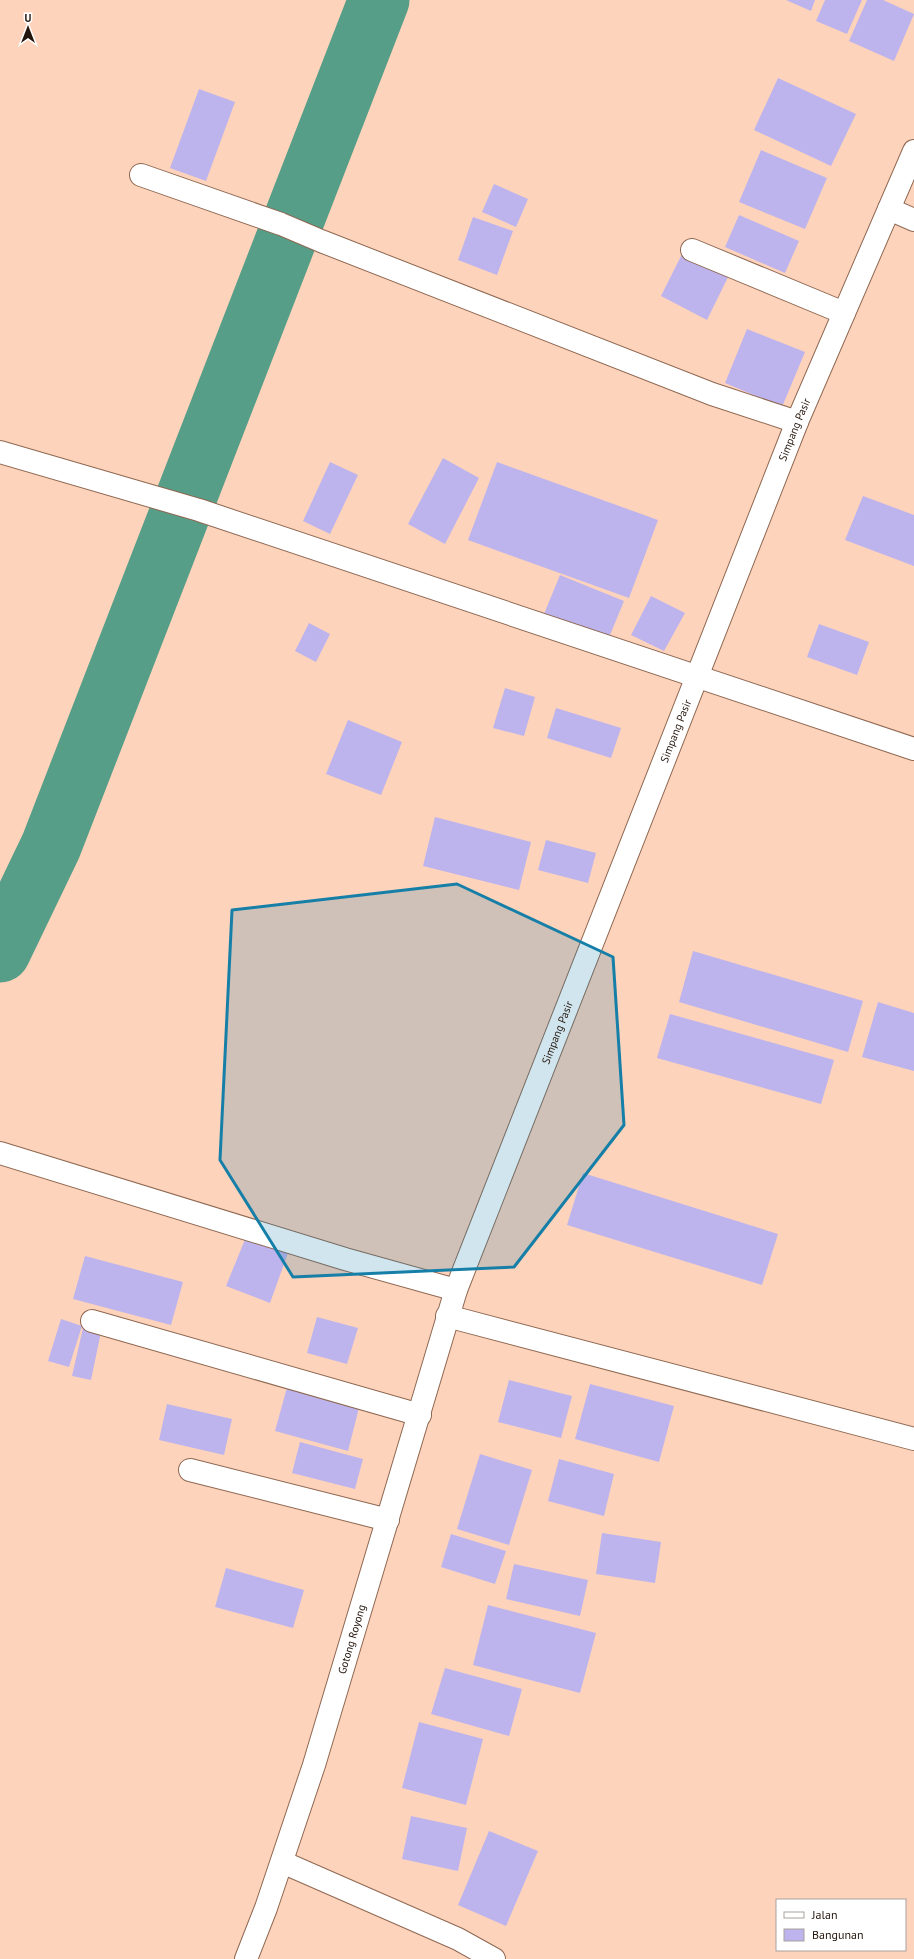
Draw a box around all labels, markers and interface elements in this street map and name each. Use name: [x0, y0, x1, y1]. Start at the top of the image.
north arrow: [8, 8, 48, 48]
text: U: [25, 11, 32, 25]
street label: Simpang Pasir: [775, 396, 814, 463]
street label: Simpang Pasir: [657, 697, 694, 765]
street label: Simpang Pasir: [538, 999, 576, 1066]
street label: Gotong Royong: [335, 1603, 369, 1675]
legend: [776, 1899, 906, 1951]
text: Jalan: [811, 1907, 837, 1922]
text: Bangunan: [812, 1927, 864, 1942]

